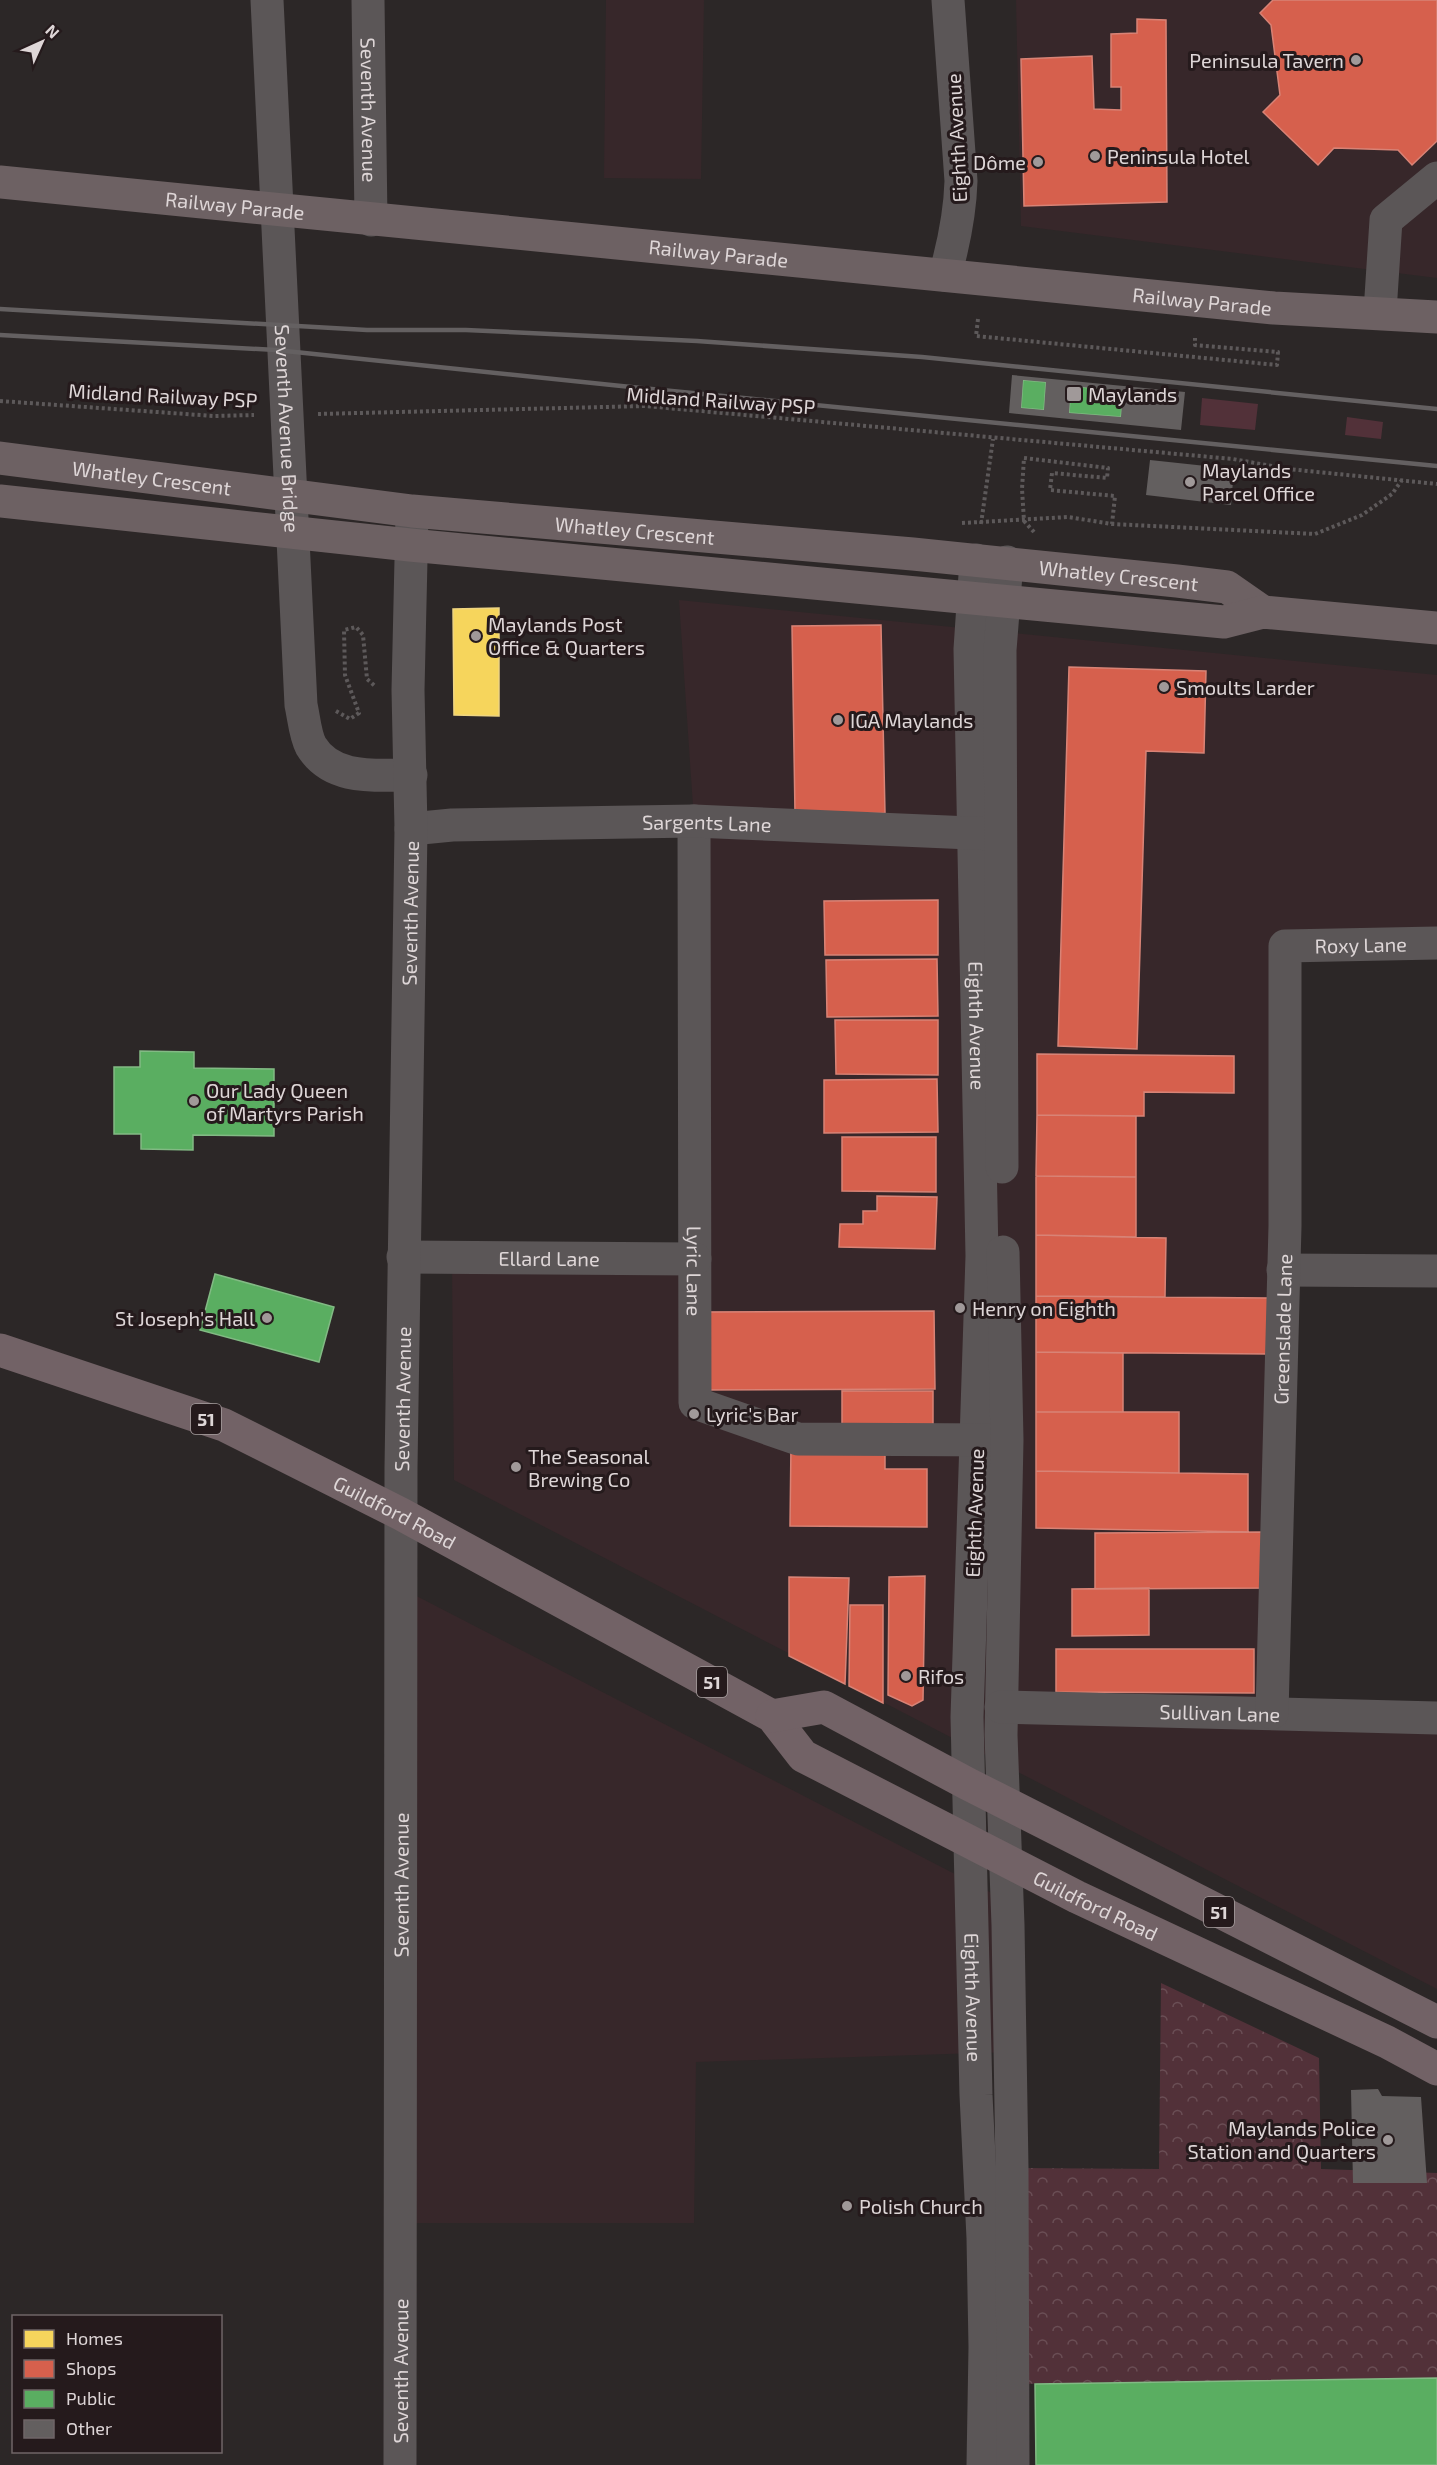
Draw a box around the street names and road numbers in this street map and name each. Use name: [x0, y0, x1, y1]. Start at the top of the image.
street label: Seventh Avenue: [357, 37, 382, 183]
street label: Eighth Avenue: [941, 73, 971, 203]
street label: Railway Parade: [164, 186, 306, 224]
street label: Railway Parade: [648, 234, 789, 272]
street label: Railway Parade: [1131, 282, 1273, 320]
street label: Seventh Avenue Bridge: [271, 324, 305, 533]
street label: Midland Railway PSP: [68, 378, 258, 412]
street label: Midland Railway PSP: [626, 381, 816, 419]
street label: Whatley Crescent: [71, 455, 233, 500]
street label: Whatley Crescent: [554, 511, 716, 549]
street label: Whatley Crescent: [1038, 555, 1200, 596]
street label: Sargents Lane: [642, 809, 772, 836]
street label: Seventh Avenue: [397, 840, 423, 986]
street label: Roxy Lane: [1314, 932, 1407, 957]
street label: Eighth Avenue: [964, 961, 991, 1091]
street label: Lyric Lane: [683, 1226, 707, 1316]
street label: Ellard Lane: [498, 1246, 600, 1270]
street label: Greenslade Lane: [1268, 1253, 1296, 1405]
street label: Seventh Avenue: [389, 1326, 415, 1472]
road number: 51: [191, 1404, 221, 1434]
street label: Eighth Avenue: [960, 1448, 988, 1578]
street label: Guildford Road: [330, 1470, 460, 1554]
road number: 51: [697, 1667, 727, 1697]
street label: Sullivan Lane: [1159, 1699, 1281, 1726]
street label: Seventh Avenue: [389, 1812, 413, 1958]
street label: Guildford Road: [1030, 1865, 1162, 1945]
road number: 51: [1204, 1897, 1234, 1927]
street label: Eighth Avenue: [960, 1932, 987, 2062]
street label: Seventh Avenue: [388, 2298, 412, 2444]

